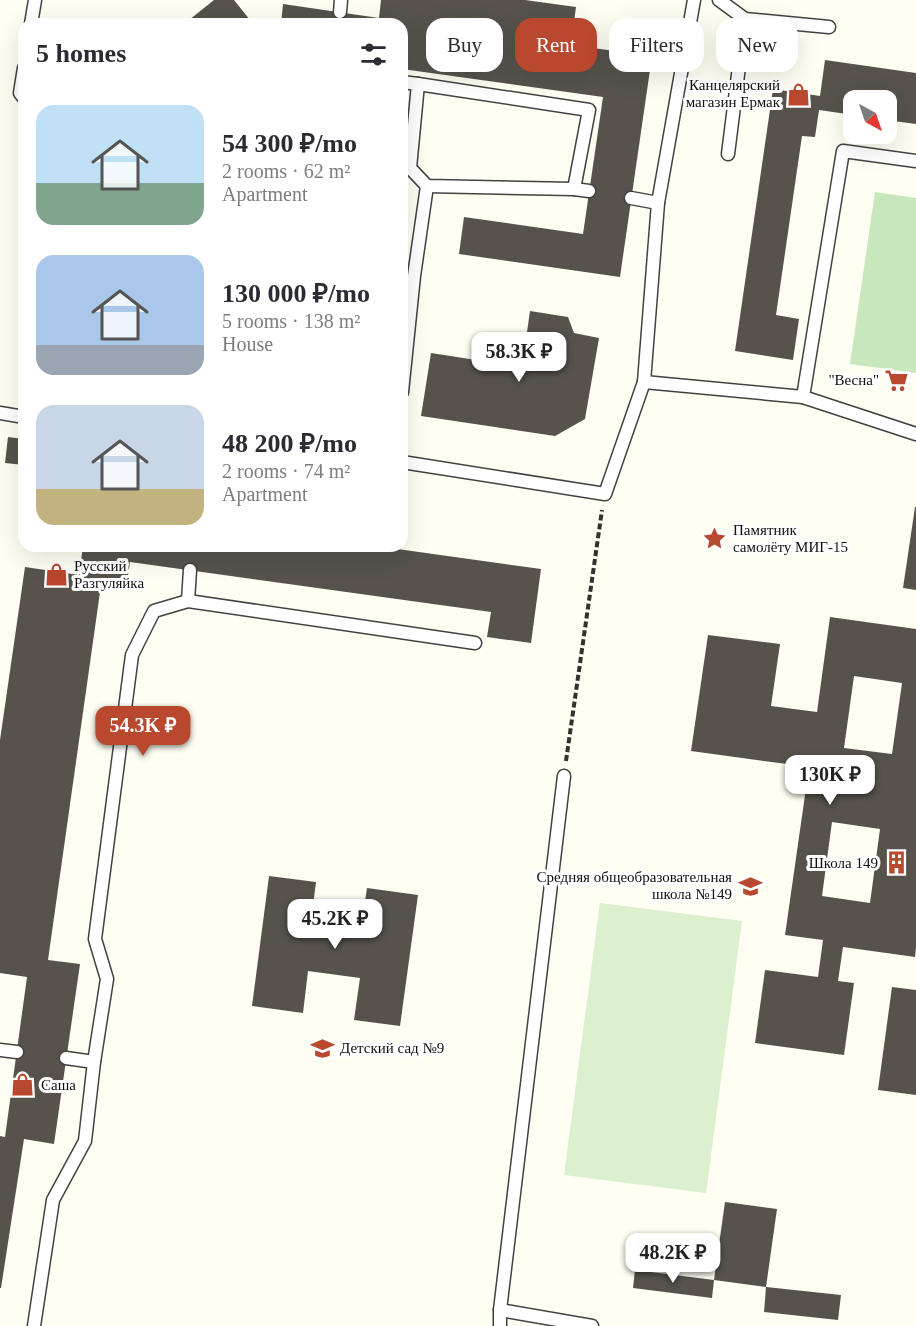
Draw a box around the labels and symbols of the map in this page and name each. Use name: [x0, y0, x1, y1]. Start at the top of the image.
place label: Канцелярский магазин Ермак: [686, 77, 781, 110]
shop icon: Канцелярский магазин Ермак: [785, 81, 811, 107]
north arrow: [843, 90, 897, 144]
pin: 58.3K ₽: [464, 332, 574, 383]
supermarket icon: "Весна": [884, 367, 910, 393]
place label: "Весна": [828, 372, 879, 388]
place label: Памятник самолёту МИГ-15: [733, 522, 848, 555]
place icon: Памятник самолёту МИГ-15: [702, 526, 728, 552]
place label: Русский Разгуляйка: [74, 558, 144, 591]
shop icon: Русский Разгуляйка: [43, 562, 69, 588]
pin: 54.3K ₽: [88, 706, 198, 757]
pin: 130K ₽: [781, 755, 879, 806]
building icon: Школа 149: [883, 850, 909, 876]
place label: Школа 149: [809, 855, 878, 871]
place label: Средняя общеобразовательная школа №149: [537, 869, 732, 902]
school or university icon: Средняя общеобразовательная школа №149: [737, 873, 763, 899]
pin: 45.2K ₽: [280, 899, 390, 950]
school or university icon: Детский сад №9: [309, 1035, 335, 1061]
place label: Детский сад №9: [340, 1040, 444, 1056]
shop icon: Саша: [10, 1072, 36, 1098]
place label: Саша: [41, 1077, 76, 1093]
pin: 48.2K ₽: [618, 1233, 728, 1284]

